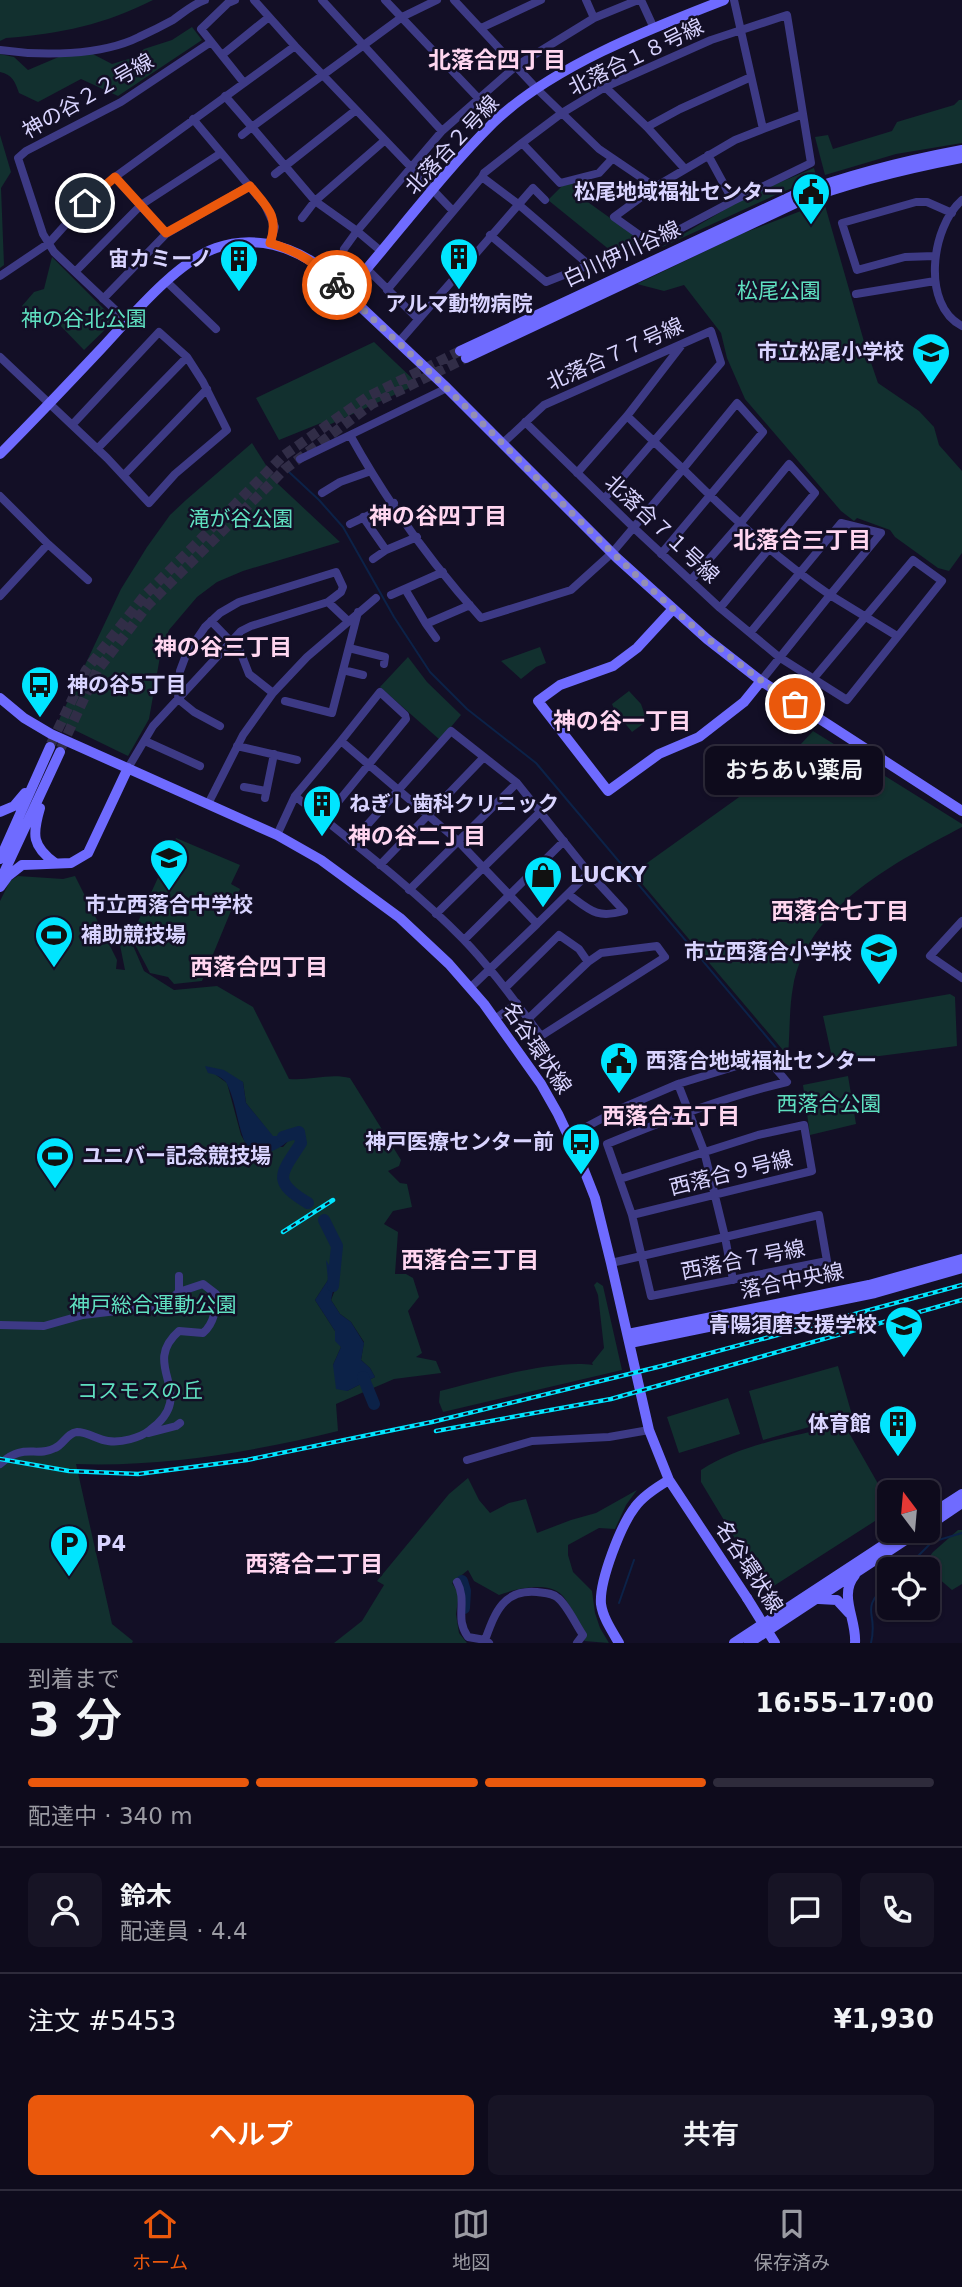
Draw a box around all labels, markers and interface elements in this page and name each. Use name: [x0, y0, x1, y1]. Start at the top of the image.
street label: 北落合１８号線: [565, 14, 707, 100]
district label: 北落合四丁目: [428, 47, 566, 73]
street label: 神の谷２２号線: [18, 49, 158, 143]
street label: 北落合２号線: [400, 91, 504, 199]
public building icon: 松尾地域福祉センター: [790, 171, 832, 226]
pin: [55, 173, 115, 233]
place label: 松尾地域福祉センター: [574, 180, 784, 204]
icon: home: [66, 184, 104, 222]
street label: 白川伊川谷線: [560, 216, 684, 292]
building icon: アルマ動物病院: [438, 236, 480, 291]
building icon: 宙カミーノ: [218, 238, 260, 293]
place label: 宙カミーノ: [108, 247, 212, 271]
courier: [302, 250, 372, 320]
icon: bike: [318, 266, 356, 304]
park label: 松尾公園: [737, 279, 821, 303]
place label: アルマ動物病院: [386, 292, 532, 316]
park label: 神の谷北公園: [21, 307, 147, 331]
street label: 北落合７７号線: [543, 313, 687, 395]
school or university icon: 市立松尾小学校: [910, 331, 952, 386]
place label: 市立松尾小学校: [757, 340, 904, 364]
street label: 北落合７１号線: [600, 470, 724, 588]
district label: 神の谷四丁目: [369, 503, 507, 529]
park label: 滝が谷公園: [189, 507, 294, 531]
district label: 北落合三丁目: [733, 527, 871, 553]
district label: 神の谷三丁目: [154, 634, 292, 660]
bus stop icon: 神の谷5丁目: [19, 664, 61, 719]
place label: 神の谷5丁目: [67, 673, 187, 697]
pin: [765, 674, 825, 734]
icon: bag: [776, 685, 814, 723]
district label: 神の谷一丁目: [553, 708, 691, 734]
callout: おちあい薬局: [706, 746, 884, 795]
text: おちあい薬局: [725, 757, 863, 783]
building icon: ねぎし歯科クリニック: [301, 783, 343, 838]
place label: ねぎし歯科クリニック: [349, 792, 559, 816]
district label: 神の谷二丁目: [348, 823, 486, 849]
school or university icon: 市立西落合中学校: [148, 837, 190, 892]
shop icon: LUCKY: [522, 854, 564, 909]
place label: LUCKY: [570, 863, 647, 887]
place label: 市立西落合中学校: [85, 893, 253, 917]
district label: 西落合七丁目: [771, 898, 909, 924]
sports icon: 補助競技場: [33, 914, 75, 969]
place label: 補助競技場: [81, 923, 186, 947]
school or university icon: 市立西落合小学校: [858, 931, 900, 986]
place label: 市立西落合小学校: [684, 940, 852, 964]
district label: 西落合四丁目: [190, 954, 328, 980]
street label: 名谷環状線: [498, 998, 576, 1098]
public building icon: 西落合地域福祉センター: [598, 1040, 640, 1095]
place label: 西落合地域福祉センター: [646, 1049, 877, 1073]
park label: 西落合公園: [777, 1092, 882, 1116]
district label: 西落合五丁目: [602, 1103, 740, 1129]
bus stop icon: 神戸医療センター前: [560, 1121, 602, 1176]
place label: 神戸医療センター前: [365, 1130, 554, 1154]
sports icon: ユニバー記念競技場: [34, 1135, 76, 1190]
place label: ユニバー記念競技場: [82, 1144, 271, 1168]
street label: 西落合９号線: [667, 1146, 795, 1200]
street label: 西落合７号線: [679, 1236, 807, 1284]
district label: 西落合三丁目: [401, 1247, 539, 1273]
street label: 落合中央線: [738, 1259, 846, 1303]
park label: 神戸総合運動公園: [69, 1293, 237, 1317]
school or university icon: 青陽須磨支援学校: [883, 1304, 925, 1359]
place label: 青陽須磨支援学校: [709, 1313, 877, 1337]
park label: コスモスの丘: [77, 1379, 203, 1403]
building icon: 体育館: [877, 1403, 919, 1458]
place label: 体育館: [808, 1412, 871, 1436]
north arrow: [877, 1480, 940, 1544]
map controls: [877, 1480, 940, 1620]
street label: 名谷環状線: [710, 1516, 788, 1618]
parking icon: P4: [48, 1523, 90, 1578]
place label: P4: [96, 1532, 126, 1556]
district label: 西落合二丁目: [245, 1551, 383, 1577]
button: locate: [877, 1557, 940, 1620]
text: 到着まで: [28, 1666, 120, 1692]
text: 16:55–17:00: [755, 1688, 934, 1718]
text: 3 分: [28, 1693, 122, 1747]
text: 配達中 · 340 m: [28, 1803, 193, 1829]
button: person: [28, 1873, 102, 1947]
button: chat: [768, 1873, 842, 1947]
button: phone: [860, 1873, 934, 1947]
text: 鈴木: [120, 1881, 172, 1911]
text: 配達員 · 4.4: [120, 1918, 248, 1944]
text: ¥1,930: [834, 2004, 934, 2034]
text: 注文 #5453: [28, 2006, 176, 2036]
button: ヘルプ: [28, 2095, 474, 2175]
button: 共有: [488, 2095, 934, 2175]
tab: ホーム: [132, 2205, 188, 2274]
tab: 地図: [452, 2205, 490, 2274]
tab: 保存済み: [754, 2205, 830, 2274]

